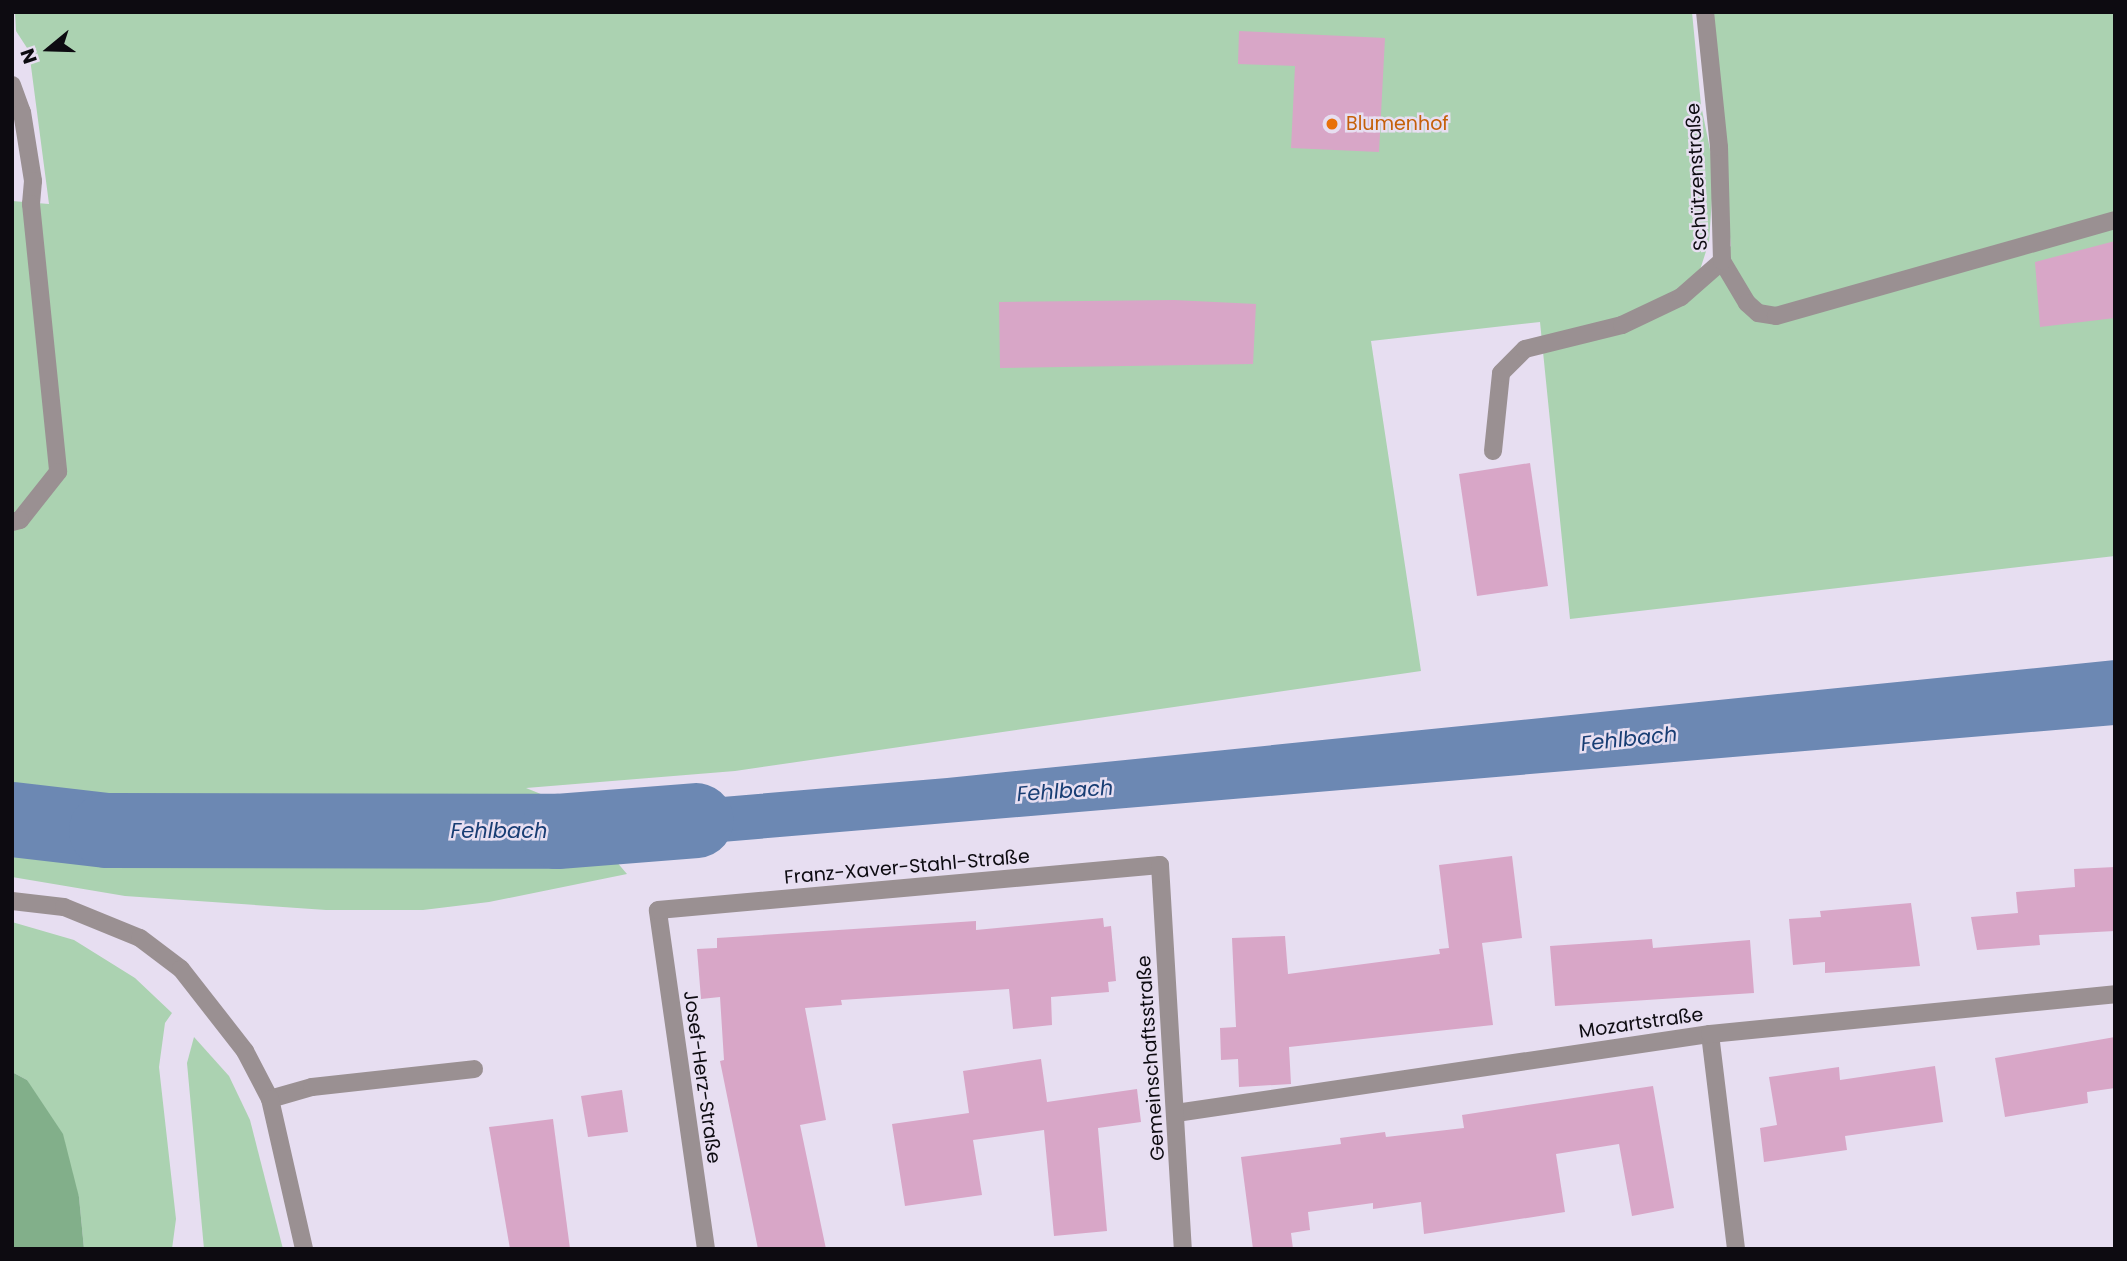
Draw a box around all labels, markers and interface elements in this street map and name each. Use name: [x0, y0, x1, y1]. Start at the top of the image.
north arrow: [14, 14, 84, 84]
text: N: [14, 45, 44, 67]
street label: Schützenstraße: [1682, 103, 1712, 251]
place label: Blumenhof: [1346, 113, 1449, 135]
marker: Blumenhof: [1324, 116, 1340, 132]
water label: Fehlbach: [1580, 721, 1678, 757]
water label: Fehlbach: [1016, 775, 1114, 807]
water label: Fehlbach: [451, 818, 547, 844]
street label: Franz-Xaver-Stahl-Straße: [783, 845, 1031, 889]
street label: Gemeinschaftsstraße: [1132, 955, 1170, 1161]
street label: Josef-Herz-Straße: [679, 989, 725, 1165]
street label: Mozartstraße: [1577, 1003, 1705, 1043]

